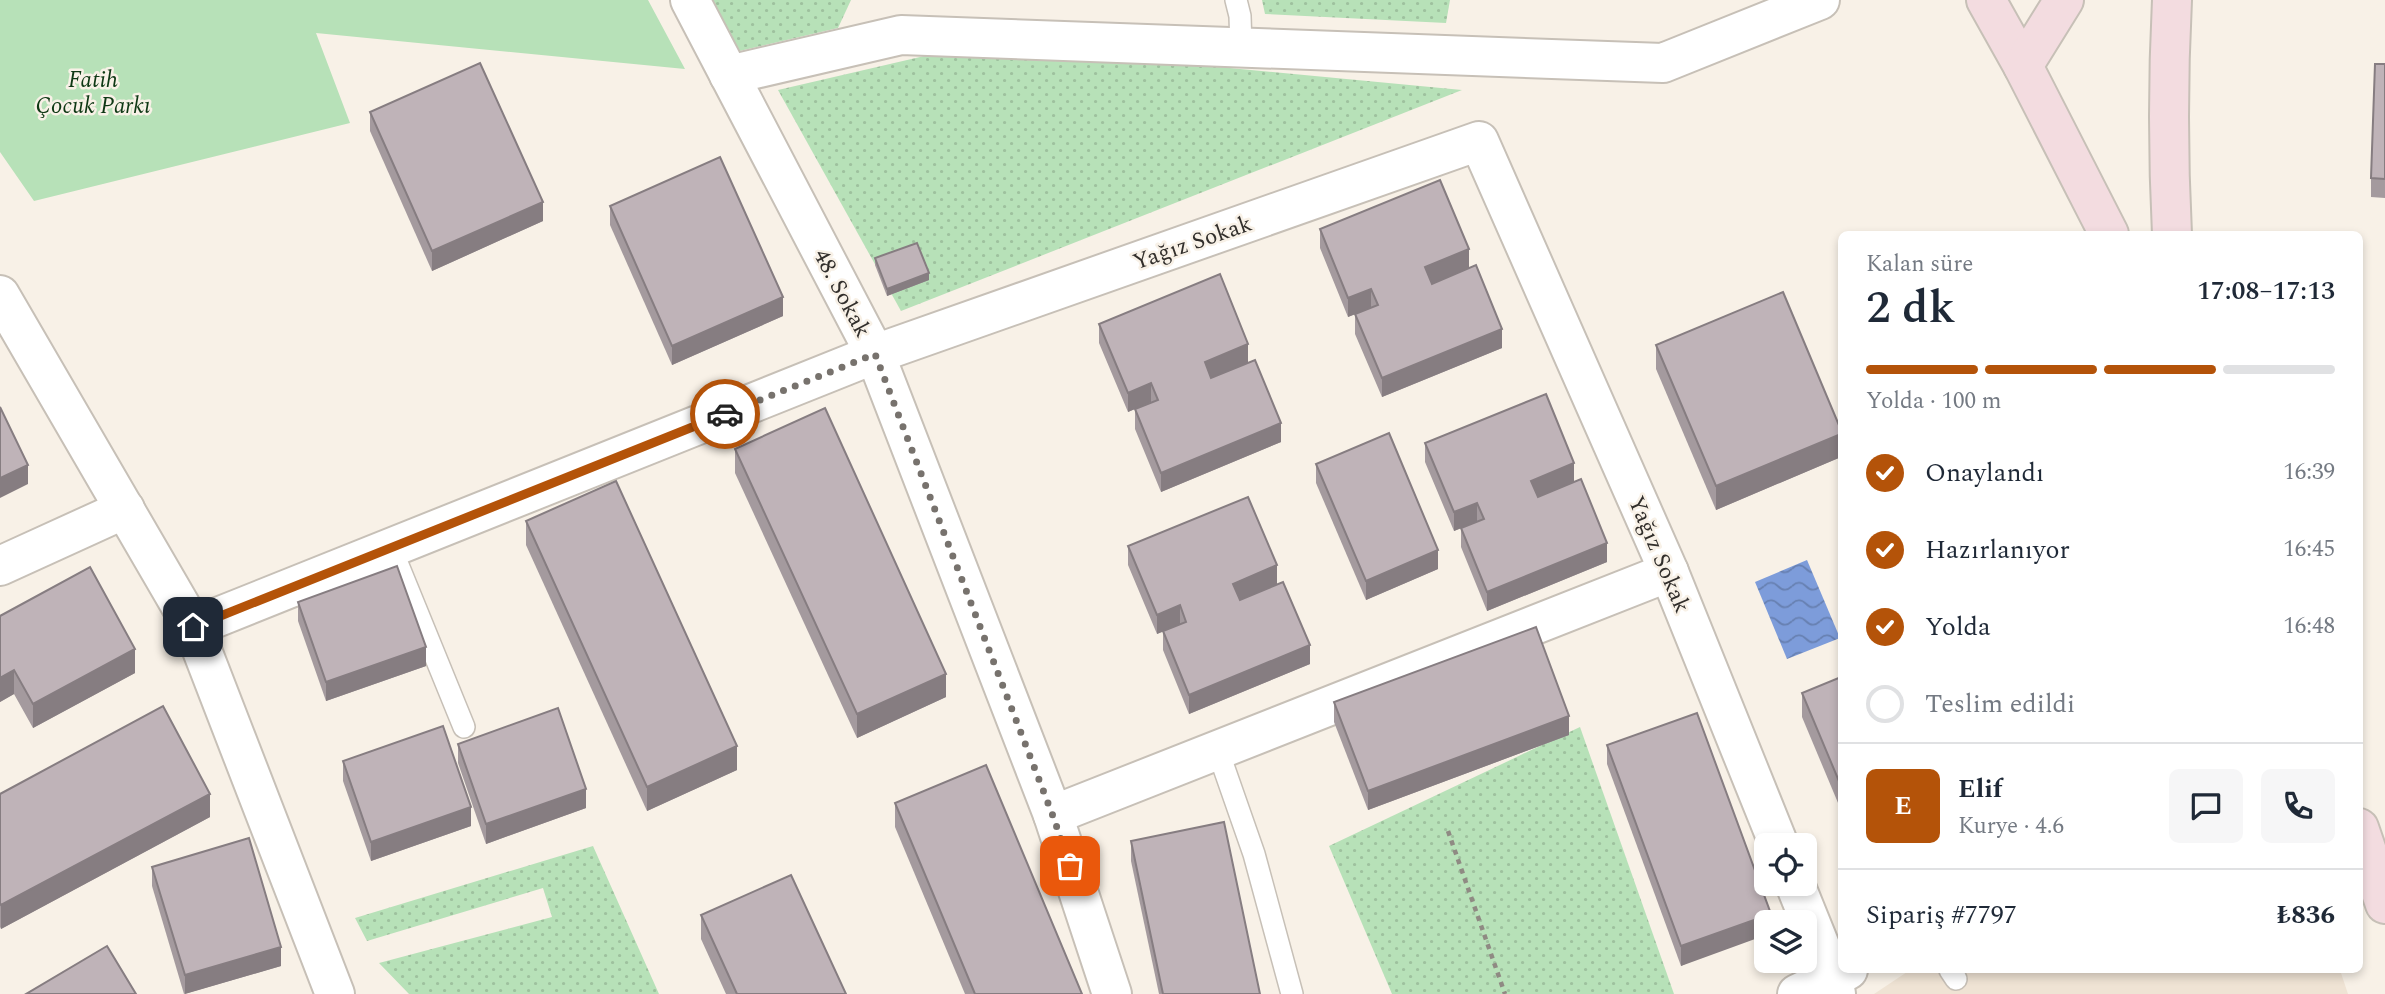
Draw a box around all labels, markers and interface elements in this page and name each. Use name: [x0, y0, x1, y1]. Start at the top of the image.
park label: Fatih Çocuk Parkı: [35, 63, 151, 124]
street label: Yağız Sokak: [1128, 207, 1257, 280]
street label: 48. Sokak: [804, 243, 880, 344]
text: Kalan süre: [1866, 247, 1973, 282]
text: 17:08–17:13: [2197, 271, 2335, 311]
text: 2 dk: [1866, 273, 1955, 343]
courier: [690, 379, 760, 449]
text: Yolda · 100 m: [1866, 384, 2001, 419]
icon: car: [706, 395, 744, 433]
text: Onaylandı: [1925, 453, 2044, 493]
icon: check: [1866, 454, 1904, 492]
text: 16:39: [2283, 455, 2335, 490]
street label: Yağız Sokak: [1618, 491, 1699, 619]
text: Hazırlanıyor: [1925, 530, 2070, 570]
icon: check: [1866, 531, 1904, 569]
text: 16:45: [2283, 532, 2335, 567]
pin: [163, 597, 223, 657]
text: Yolda: [1925, 607, 1991, 647]
icon: home: [174, 608, 212, 646]
icon: check: [1866, 608, 1904, 646]
text: 16:48: [2283, 609, 2335, 644]
text: Teslim edildi: [1925, 684, 2075, 724]
text: Elif: [1958, 769, 2003, 809]
button: chat: [2169, 769, 2243, 843]
button: phone: [2261, 769, 2335, 843]
text: E: [1894, 786, 1912, 826]
text: Kurye · 4.6: [1958, 809, 2064, 844]
map controls: [1754, 833, 1817, 973]
button: locate: [1754, 833, 1817, 896]
pin: [1040, 836, 1100, 896]
icon: bag: [1051, 847, 1089, 885]
text: Sipariş #7797: [1866, 895, 2017, 935]
text: ₺836: [2277, 895, 2335, 935]
button: layers: [1754, 910, 1817, 973]

